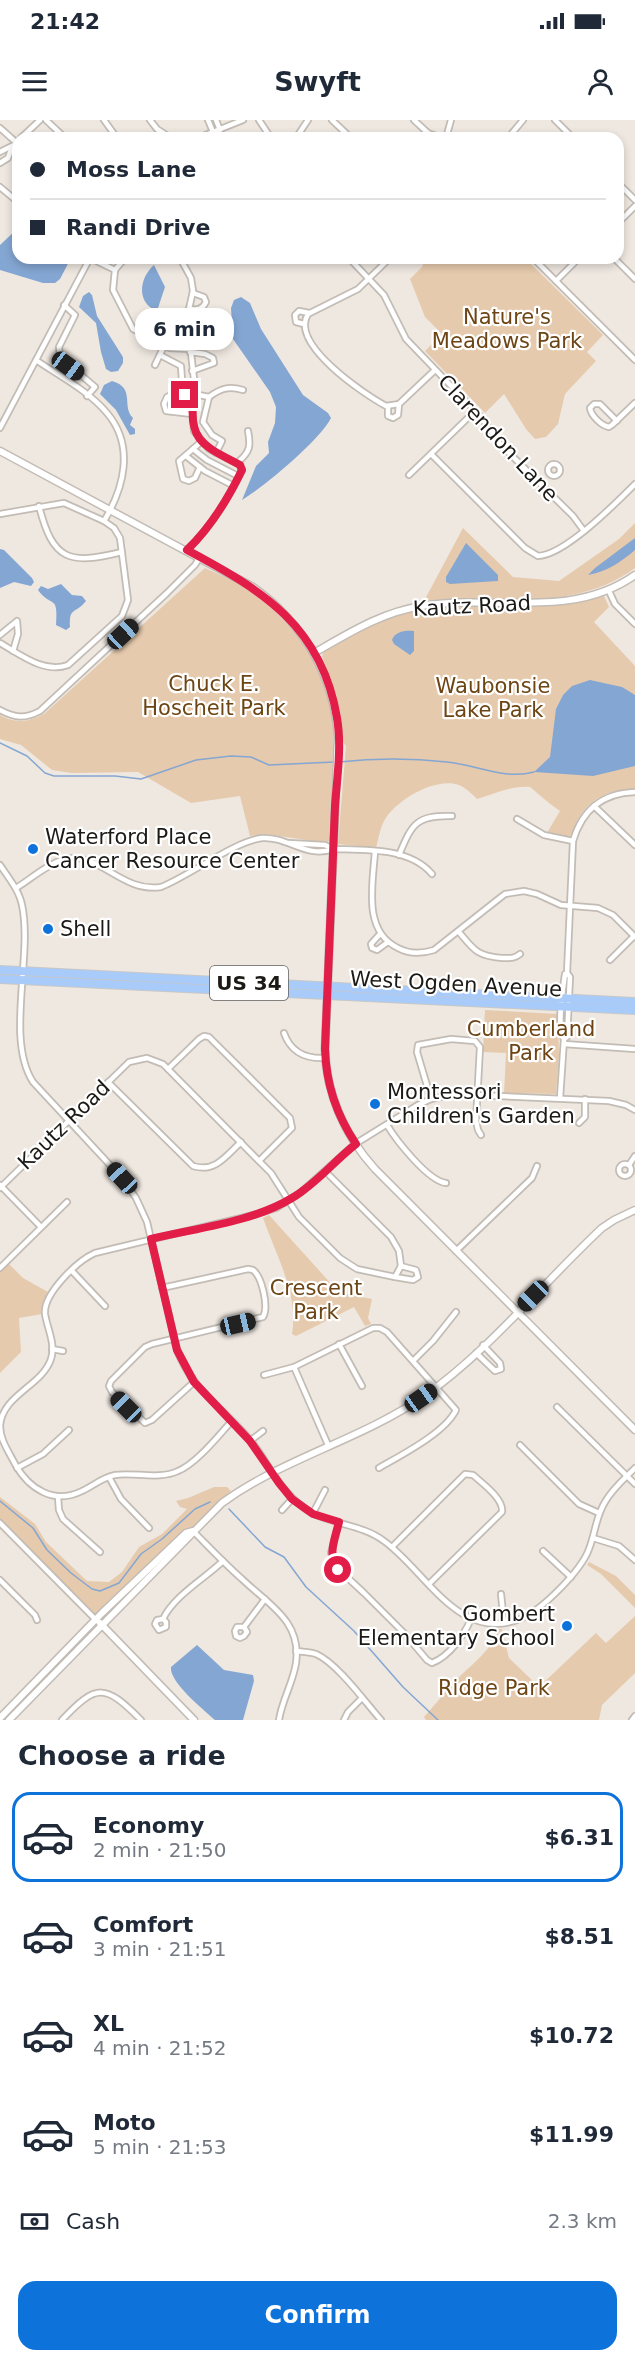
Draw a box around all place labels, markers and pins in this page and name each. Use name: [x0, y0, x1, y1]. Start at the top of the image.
place label: Waterford Place Cancer Resource Center: [45, 825, 300, 873]
marker: Waterford Place Cancer Resource Center: [26, 842, 40, 856]
place label: Shell: [60, 917, 111, 941]
marker: Shell: [41, 922, 55, 936]
place label: Montessori Children's Garden: [387, 1080, 575, 1128]
marker: Montessori Children's Garden: [368, 1097, 382, 1111]
place label: Gombert Elementary School: [358, 1602, 555, 1650]
marker: Gombert Elementary School: [560, 1619, 574, 1633]

